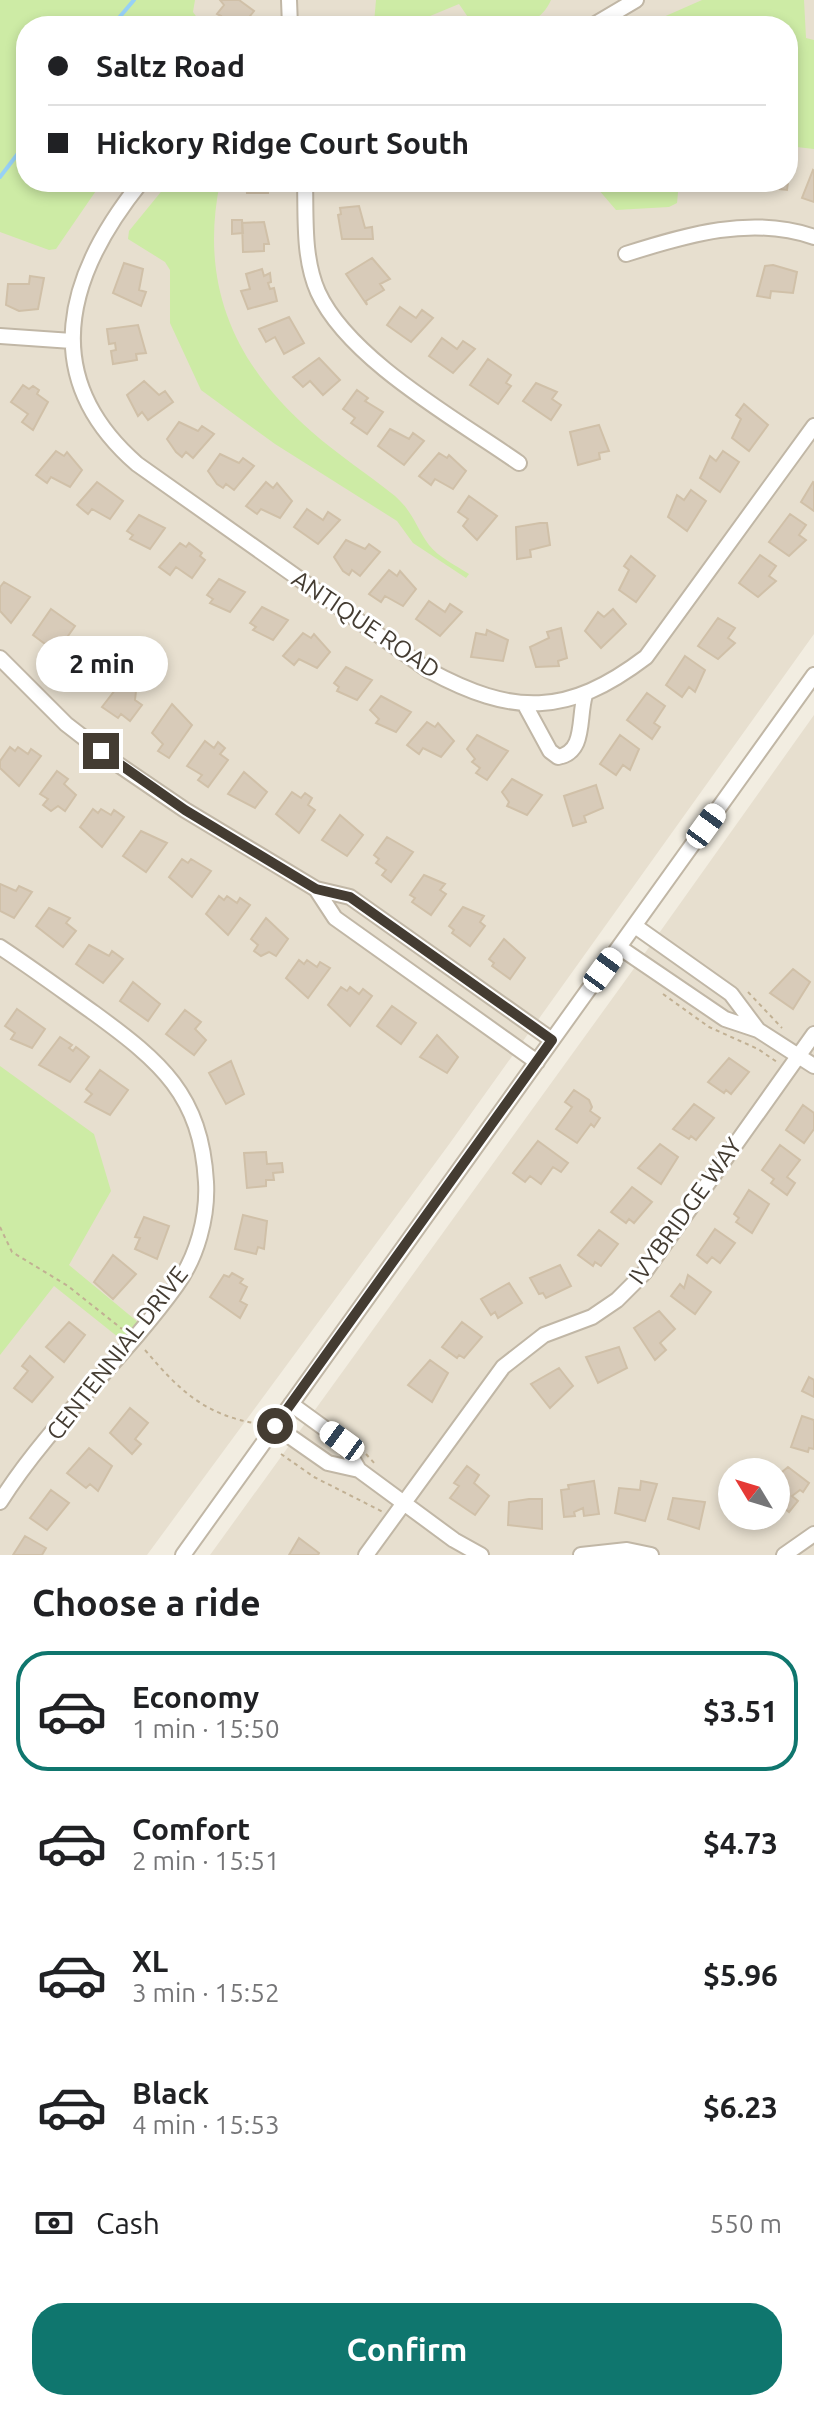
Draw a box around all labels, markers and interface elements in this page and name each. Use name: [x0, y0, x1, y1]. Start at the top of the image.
text: Saltz Road: [96, 49, 245, 83]
text: Hickory Ridge Court South: [96, 126, 469, 160]
street label: ANTIQUE ROAD: [287, 565, 445, 683]
callout: 2 min: [35, 635, 167, 691]
text: 2 min: [69, 649, 135, 678]
route end: [83, 733, 119, 769]
car: [682, 800, 730, 852]
car: [579, 944, 627, 996]
street label: IVYBRIDGE WAY: [623, 1133, 747, 1289]
street label: CENTENNIAL DRIVE: [41, 1261, 193, 1445]
route start: [257, 1408, 293, 1444]
car: [316, 1417, 368, 1465]
north arrow: [718, 1458, 790, 1530]
map controls: [718, 1458, 790, 1530]
text: Choose a ride: [32, 1582, 261, 1623]
icon: car: [36, 1675, 108, 1747]
text: Economy: [132, 1680, 259, 1714]
text: $3.51: [703, 1694, 778, 1728]
text: 1 min · 15:50: [132, 1714, 280, 1743]
icon: car: [36, 1807, 108, 1879]
text: Comfort: [132, 1812, 250, 1846]
text: $4.73: [703, 1826, 778, 1860]
text: 2 min · 15:51: [132, 1846, 280, 1875]
icon: car: [36, 1939, 108, 2011]
text: XL: [132, 1944, 168, 1978]
text: $5.96: [703, 1958, 778, 1992]
text: 3 min · 15:52: [132, 1978, 280, 2007]
icon: car: [36, 2071, 108, 2143]
text: Black: [132, 2076, 209, 2110]
text: $6.23: [703, 2090, 778, 2124]
text: 4 min · 15:53: [132, 2110, 280, 2139]
icon: cash: [32, 2201, 76, 2245]
text: Cash: [96, 2206, 160, 2240]
text: 550 m: [710, 2209, 782, 2238]
button: Confirm: [32, 2303, 782, 2395]

